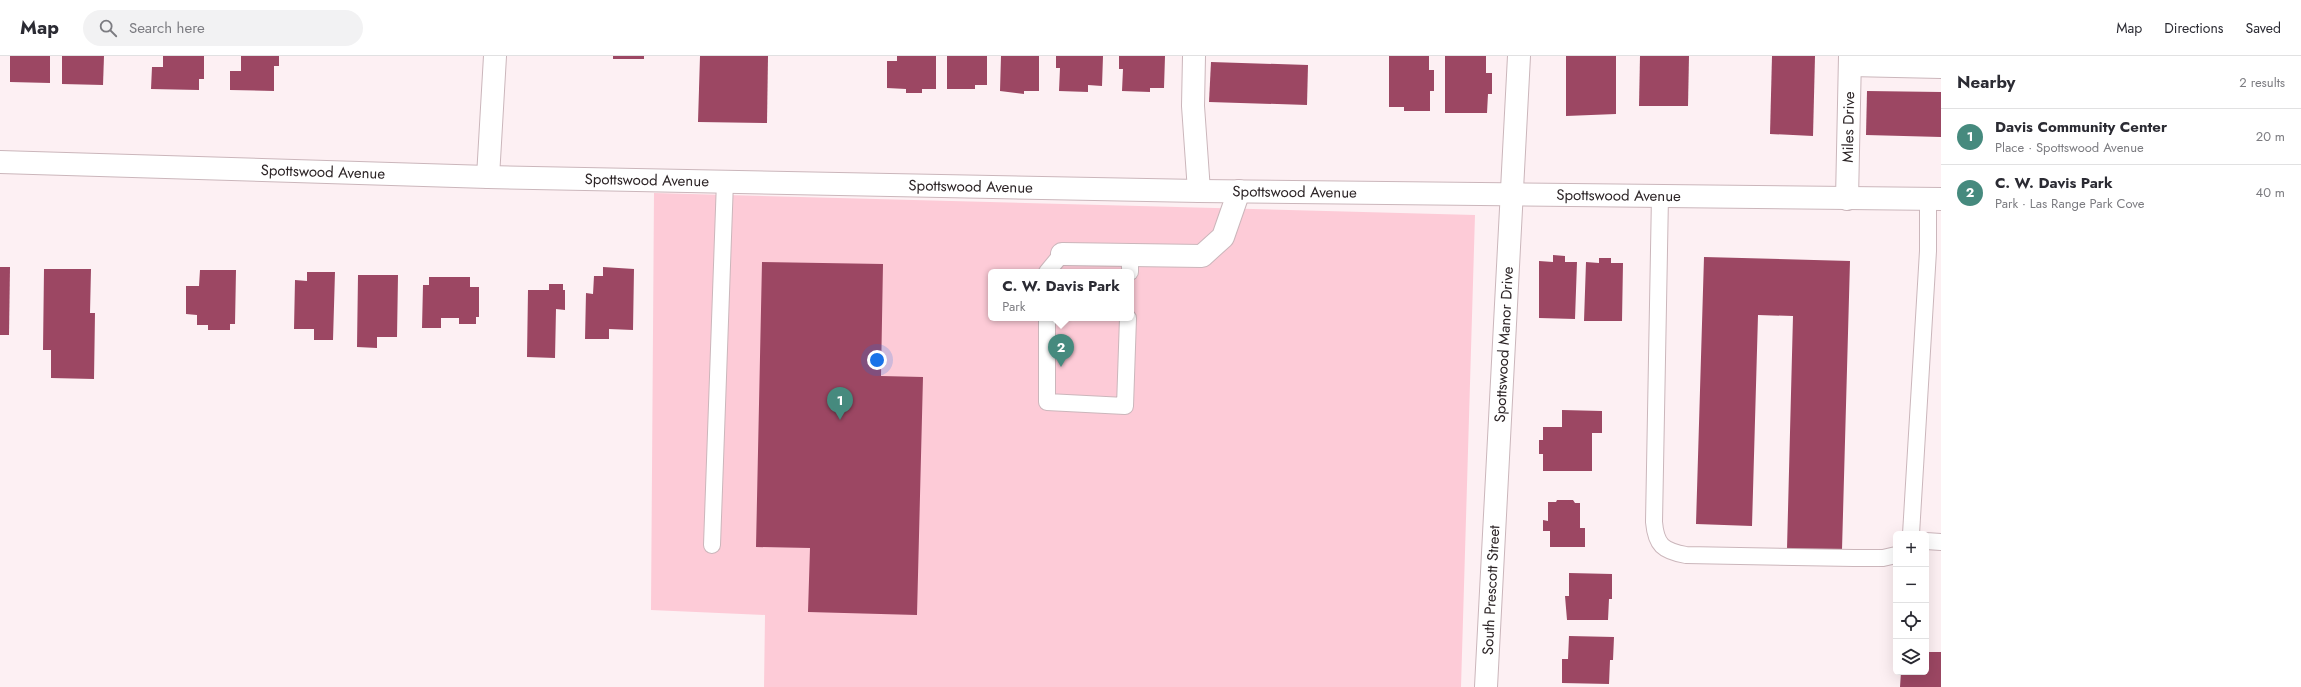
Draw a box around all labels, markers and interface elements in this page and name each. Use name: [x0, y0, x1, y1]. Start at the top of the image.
search box: [83, 10, 363, 46]
text: Map: [20, 14, 59, 41]
icon: search: [97, 17, 119, 39]
text: Search here: [129, 17, 205, 39]
text: Map: [2116, 18, 2142, 38]
text: Directions: [2164, 18, 2224, 38]
text: Saved: [2246, 18, 2281, 38]
text: Nearby: [1957, 70, 2015, 94]
text: 2 results: [2239, 73, 2285, 92]
street label: Miles Drive: [1837, 91, 1860, 163]
text: Davis Community Center: [1995, 116, 2167, 138]
text: 1: [1967, 127, 1973, 146]
text: 20 m: [2256, 127, 2285, 146]
text: Place · Spottswood Avenue: [1995, 138, 2144, 157]
street label: Spottswood Avenue: [260, 159, 386, 185]
street label: Spottswood Avenue: [584, 168, 709, 192]
text: C. W. Davis Park: [1995, 172, 2113, 194]
street label: Spottswood Avenue: [908, 174, 1033, 199]
street label: Spottswood Avenue: [1232, 180, 1357, 204]
text: 2: [1966, 183, 1974, 202]
text: 40 m: [2256, 183, 2285, 202]
street label: Spottswood Avenue: [1556, 184, 1681, 207]
text: Park · Las Range Park Cove: [1995, 194, 2145, 213]
street label: Spottswood Manor Drive: [1489, 266, 1519, 423]
popup: [988, 269, 1134, 321]
text: C. W. Davis Park: [1002, 275, 1120, 297]
text: Park: [1002, 297, 1025, 316]
pin: 2: [1048, 334, 1074, 367]
your location: [867, 350, 887, 370]
pin: 1: [827, 387, 853, 420]
street label: South Prescott Street: [1477, 524, 1505, 656]
map controls: [1893, 531, 1929, 675]
button: +: [1893, 531, 1929, 567]
button: −: [1893, 567, 1929, 603]
button: locate: [1893, 603, 1929, 639]
button: layers: [1893, 639, 1929, 675]

